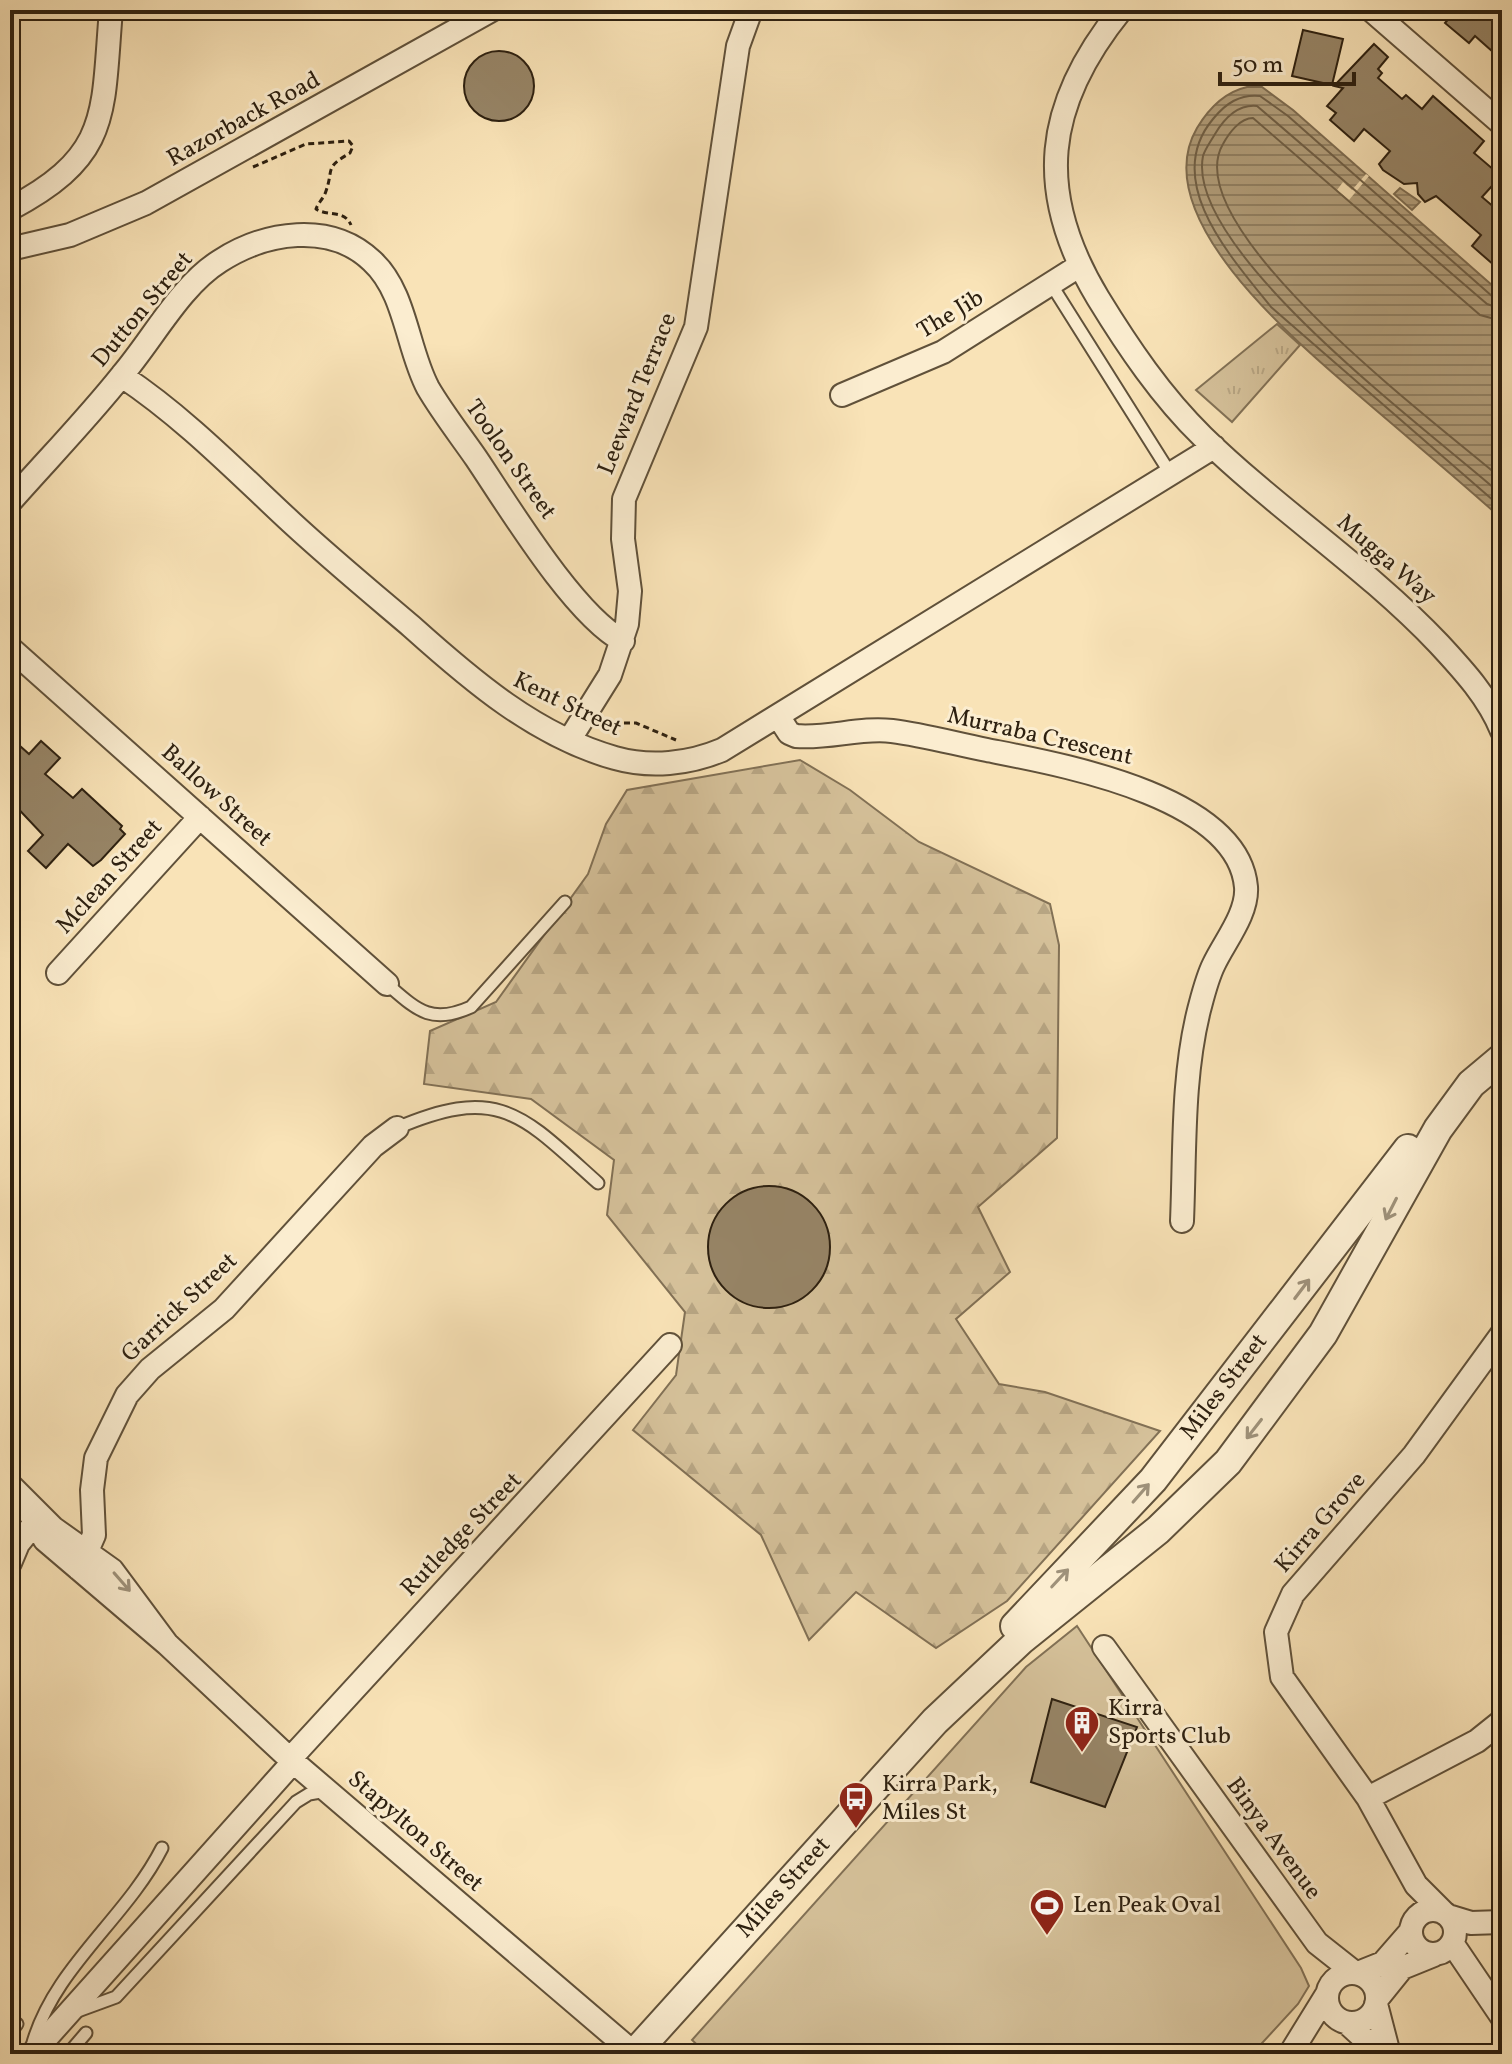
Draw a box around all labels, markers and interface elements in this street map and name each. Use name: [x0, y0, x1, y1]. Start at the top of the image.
scale bar: [1220, 36, 1354, 86]
text: 50 m: [1232, 49, 1284, 83]
street label: Razorback Road: [161, 64, 327, 176]
street label: Dutton Street: [84, 245, 202, 375]
street label: The Jib: [911, 282, 991, 348]
street label: Leeward Terrace: [590, 308, 686, 480]
street label: Toolon Street: [456, 393, 564, 527]
street label: Mugga Way: [1329, 507, 1443, 613]
street label: Kent Street: [507, 664, 627, 746]
street label: Murraba Crescent: [944, 699, 1136, 775]
street label: Ballow Street: [153, 737, 279, 855]
street label: Mclean Street: [49, 812, 171, 942]
one-way arrow: [1383, 1197, 1399, 1221]
street label: Garrick Street: [114, 1245, 246, 1371]
one-way arrow: [1293, 1279, 1310, 1300]
street label: Miles Street: [1172, 1327, 1276, 1448]
one-way arrow: [1245, 1418, 1262, 1439]
street label: Rutledge Street: [394, 1465, 530, 1605]
street label: Kirra Grove: [1267, 1465, 1375, 1581]
one-way arrow: [1132, 1484, 1150, 1504]
one-way arrow: [1051, 1568, 1070, 1588]
one-way arrow: [113, 1571, 131, 1591]
place label: Kirra Sports Club: [1108, 1692, 1231, 1754]
building icon: Kirra Sports Club: [1063, 1704, 1101, 1754]
street label: Stapylton Street: [340, 1763, 490, 1901]
place label: Kirra Park, Miles St: [882, 1768, 998, 1830]
street label: Binya Avenue: [1217, 1771, 1329, 1907]
bus stop icon: Kirra Park, Miles St: [837, 1780, 875, 1830]
street label: Miles Street: [729, 1830, 839, 1946]
sports icon: Len Peak Oval: [1028, 1887, 1066, 1937]
place label: Len Peak Oval: [1073, 1889, 1221, 1923]

